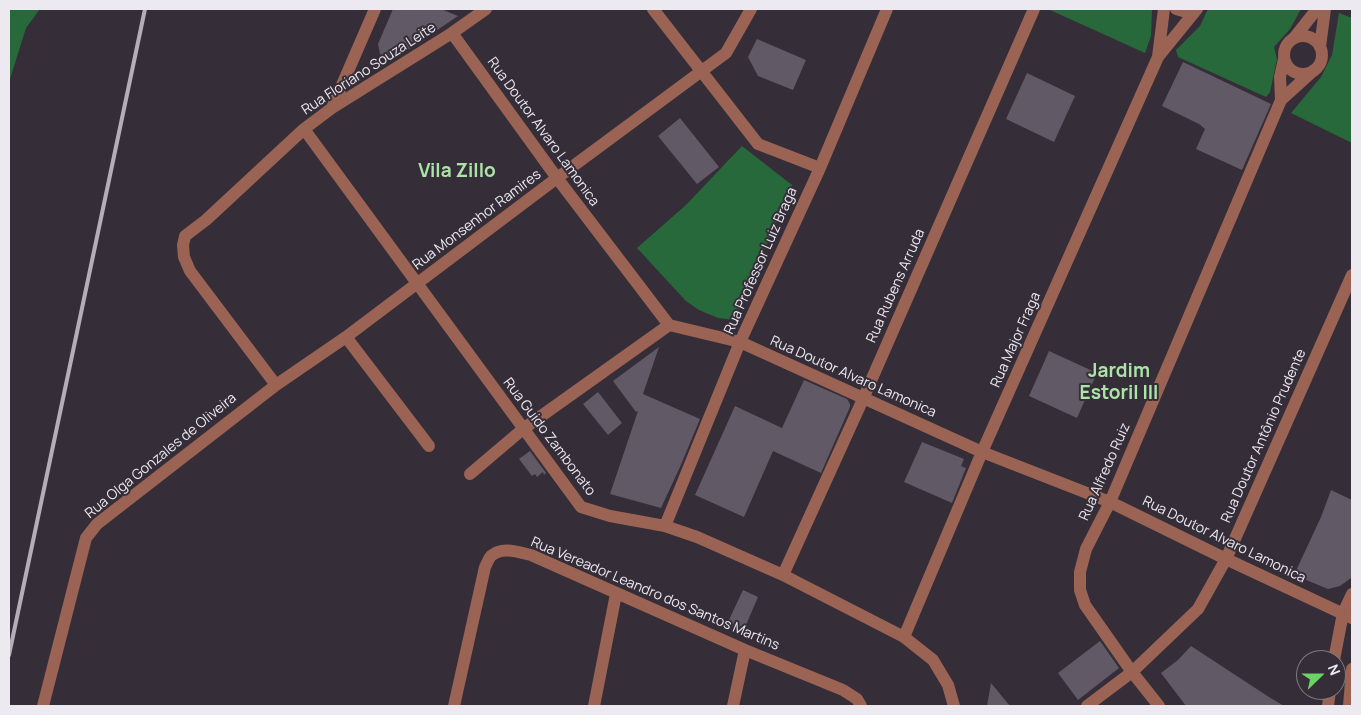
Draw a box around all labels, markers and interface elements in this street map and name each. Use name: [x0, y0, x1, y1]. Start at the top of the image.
street label: Rua Floriano Souza Leite: [299, 19, 439, 119]
street label: Rua Doutor Alvaro Lamonica: [483, 54, 603, 210]
district label: Vila Zillo: [418, 161, 496, 183]
street label: Rua Monsenhor Ramires: [410, 166, 544, 274]
street label: Rua Professor Luiz Braga: [721, 185, 801, 337]
street label: Rua Rubens Arruda: [863, 226, 929, 346]
street label: Rua Major Fraga: [987, 290, 1045, 390]
street label: Rua Doutor Alvaro Lamonica: [767, 333, 939, 421]
street label: Rua Doutor Antônio Prudente: [1218, 346, 1310, 526]
district label: Jardim Estoril III: [1080, 361, 1158, 405]
street label: Rua Guido Zambonato: [499, 375, 599, 499]
street label: Rua Olga Gonzales de Oliveira: [82, 390, 240, 522]
street label: Rua Alfredo Ruiz: [1076, 421, 1134, 523]
street label: Rua Doutor Alvaro Lamonica: [1139, 493, 1309, 587]
street label: Rua Vereador Leandro dos Santos Martins: [528, 534, 782, 654]
north arrow: [1296, 650, 1346, 700]
text: N: [1324, 661, 1345, 678]

